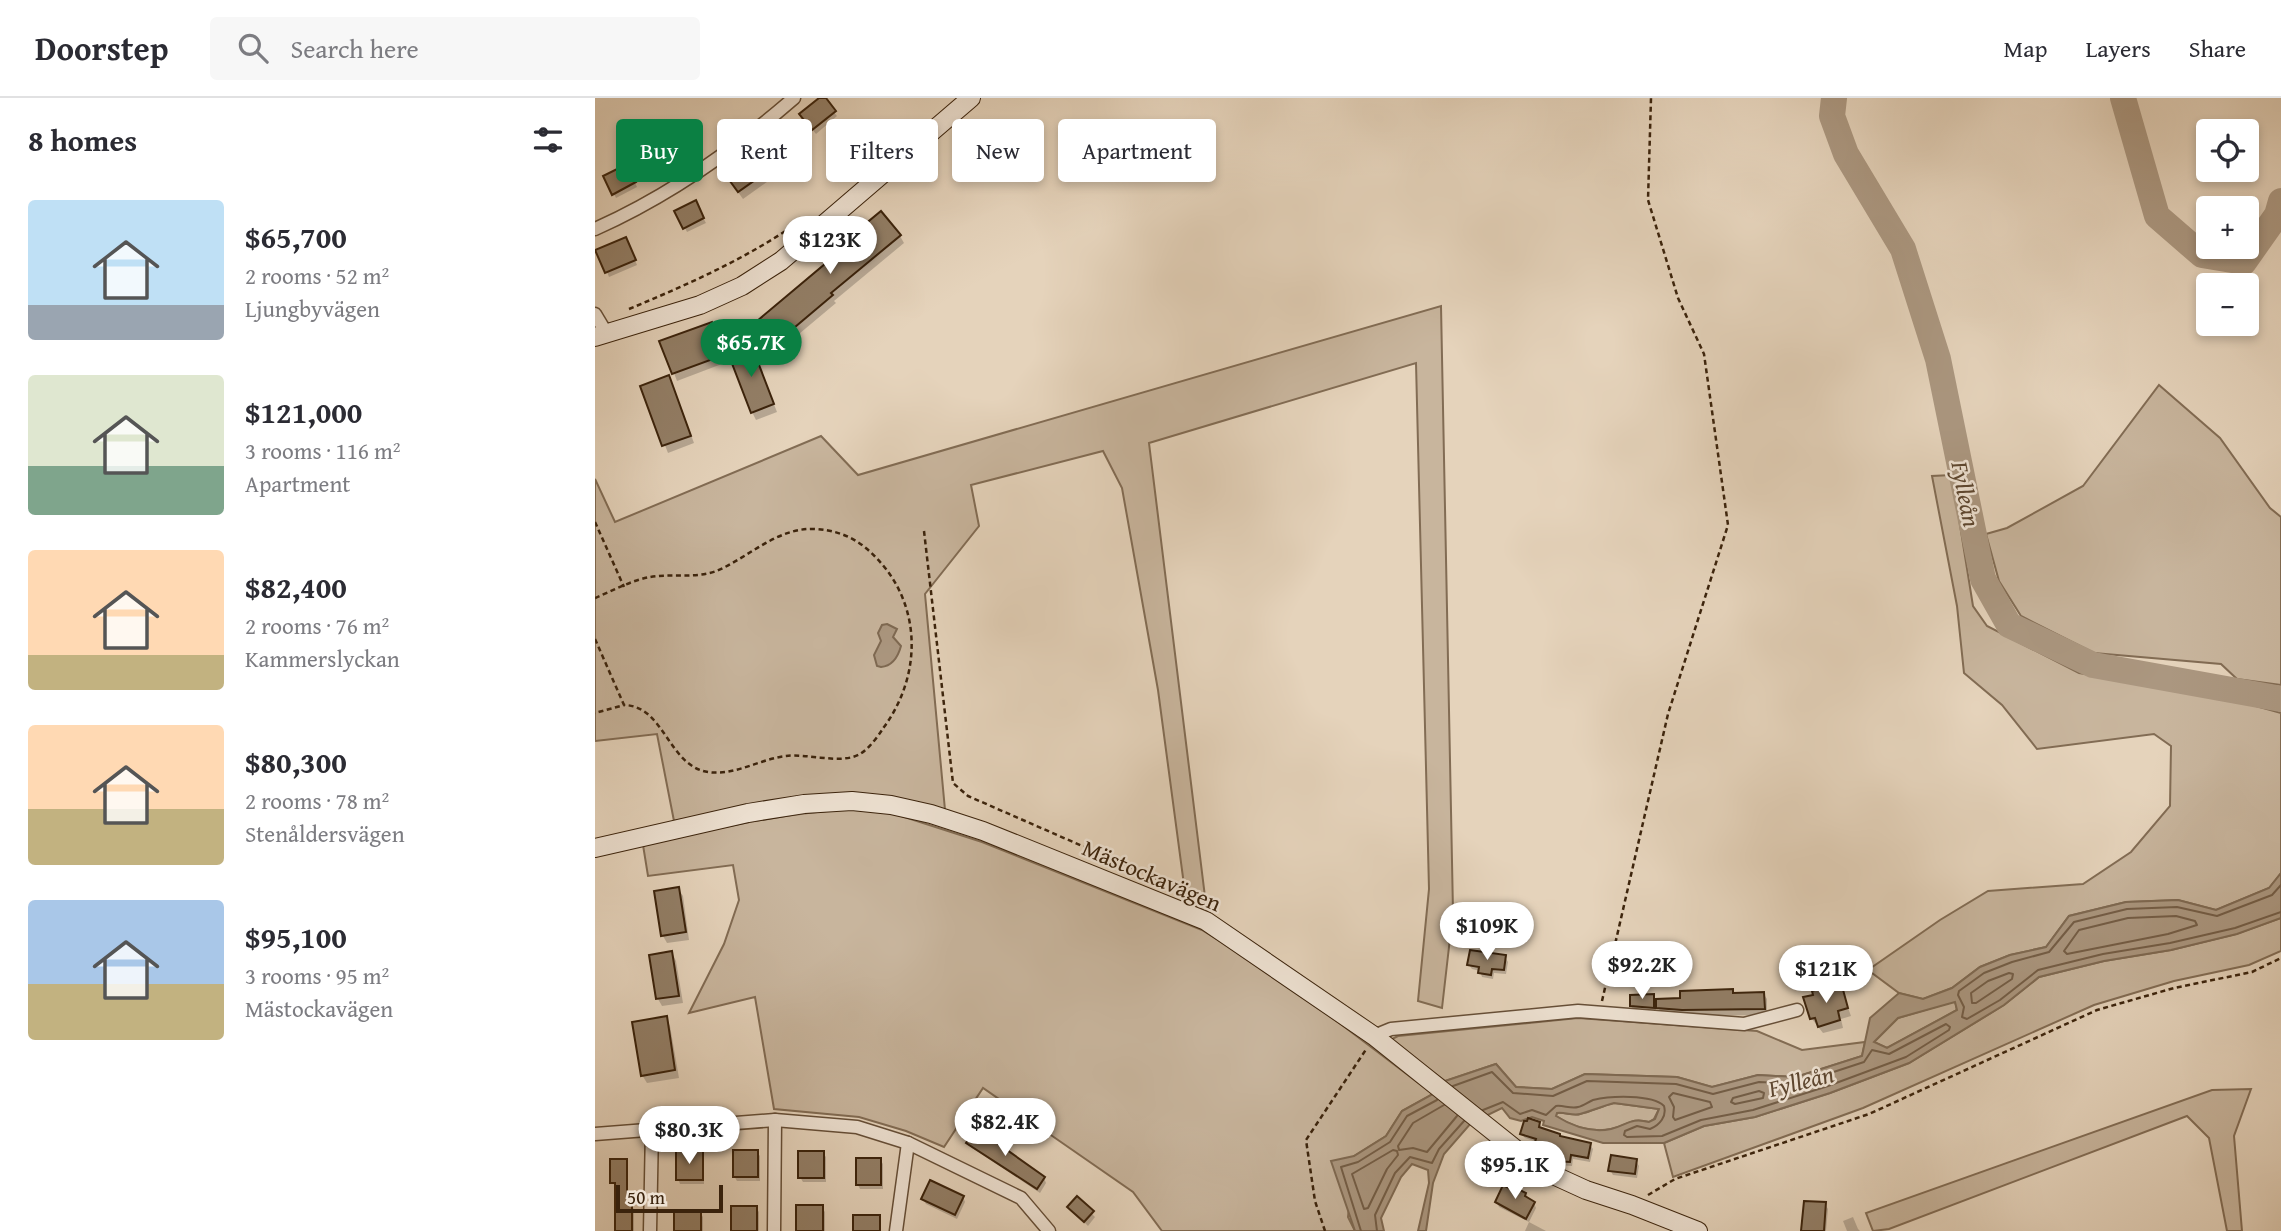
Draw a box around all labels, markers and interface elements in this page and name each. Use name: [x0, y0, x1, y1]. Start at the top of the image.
search box: [210, 17, 700, 80]
text: Doorstep: [35, 24, 168, 72]
icon: search: [234, 29, 272, 67]
text: Search here: [290, 29, 419, 68]
text: Map: [2004, 31, 2047, 66]
text: Layers: [2085, 31, 2151, 66]
text: Share: [2189, 31, 2246, 66]
text: 8 homes: [28, 118, 137, 162]
chip: Buy: [616, 119, 703, 182]
chip: Rent: [717, 119, 812, 182]
chip: Filters: [826, 119, 938, 182]
chip: New: [952, 119, 1044, 182]
chip: Apartment: [1058, 119, 1216, 182]
map controls: [2196, 119, 2259, 336]
button: locate: [2196, 119, 2259, 182]
icon: filters: [529, 121, 567, 159]
button: +: [2196, 196, 2259, 259]
text: $65,700: [245, 215, 347, 259]
pin: $123K: [781, 216, 879, 276]
text: $123K: [799, 222, 861, 255]
icon: home: [84, 228, 168, 312]
text: 2 rooms · 52 m²: [245, 259, 389, 292]
button: −: [2196, 273, 2259, 336]
text: Ljungbyvägen: [245, 292, 380, 325]
pin: $65.7K: [694, 320, 808, 379]
text: $65.7K: [717, 325, 785, 358]
text: $121,000: [245, 390, 362, 434]
icon: home: [84, 403, 168, 487]
text: 3 rooms · 116 m²: [245, 434, 400, 467]
water label: Fylleån: [1942, 457, 1990, 530]
text: Apartment: [245, 467, 350, 500]
text: $82,400: [245, 565, 347, 609]
icon: home: [84, 578, 168, 662]
text: 2 rooms · 76 m²: [245, 609, 389, 642]
text: Kammerslyckan: [245, 642, 400, 675]
text: $80,300: [245, 740, 347, 784]
icon: home: [84, 753, 168, 837]
text: 2 rooms · 78 m²: [245, 784, 389, 817]
text: Stenåldersvägen: [245, 817, 405, 850]
street label: Mästockavägen: [1077, 831, 1227, 919]
pin: $109K: [1438, 902, 1536, 962]
text: $109K: [1456, 908, 1518, 941]
text: $95,100: [245, 915, 347, 959]
icon: home: [84, 928, 168, 1012]
pin: $92.2K: [1585, 942, 1699, 1001]
pin: $121K: [1777, 946, 1875, 1005]
text: $92.2K: [1608, 947, 1676, 980]
text: $121K: [1795, 951, 1857, 984]
text: 3 rooms · 95 m²: [245, 959, 389, 992]
text: Mästockavägen: [245, 992, 393, 1025]
water label: Fylleån: [1764, 1056, 1837, 1106]
pin: $82.4K: [948, 1098, 1062, 1158]
text: $82.4K: [971, 1104, 1039, 1137]
pin: $80.3K: [632, 1107, 746, 1166]
text: $80.3K: [655, 1112, 723, 1145]
pin: $95.1K: [1458, 1142, 1572, 1201]
text: $95.1K: [1481, 1147, 1549, 1180]
scale bar: [616, 1182, 723, 1214]
text: 50 m: [627, 1183, 665, 1211]

